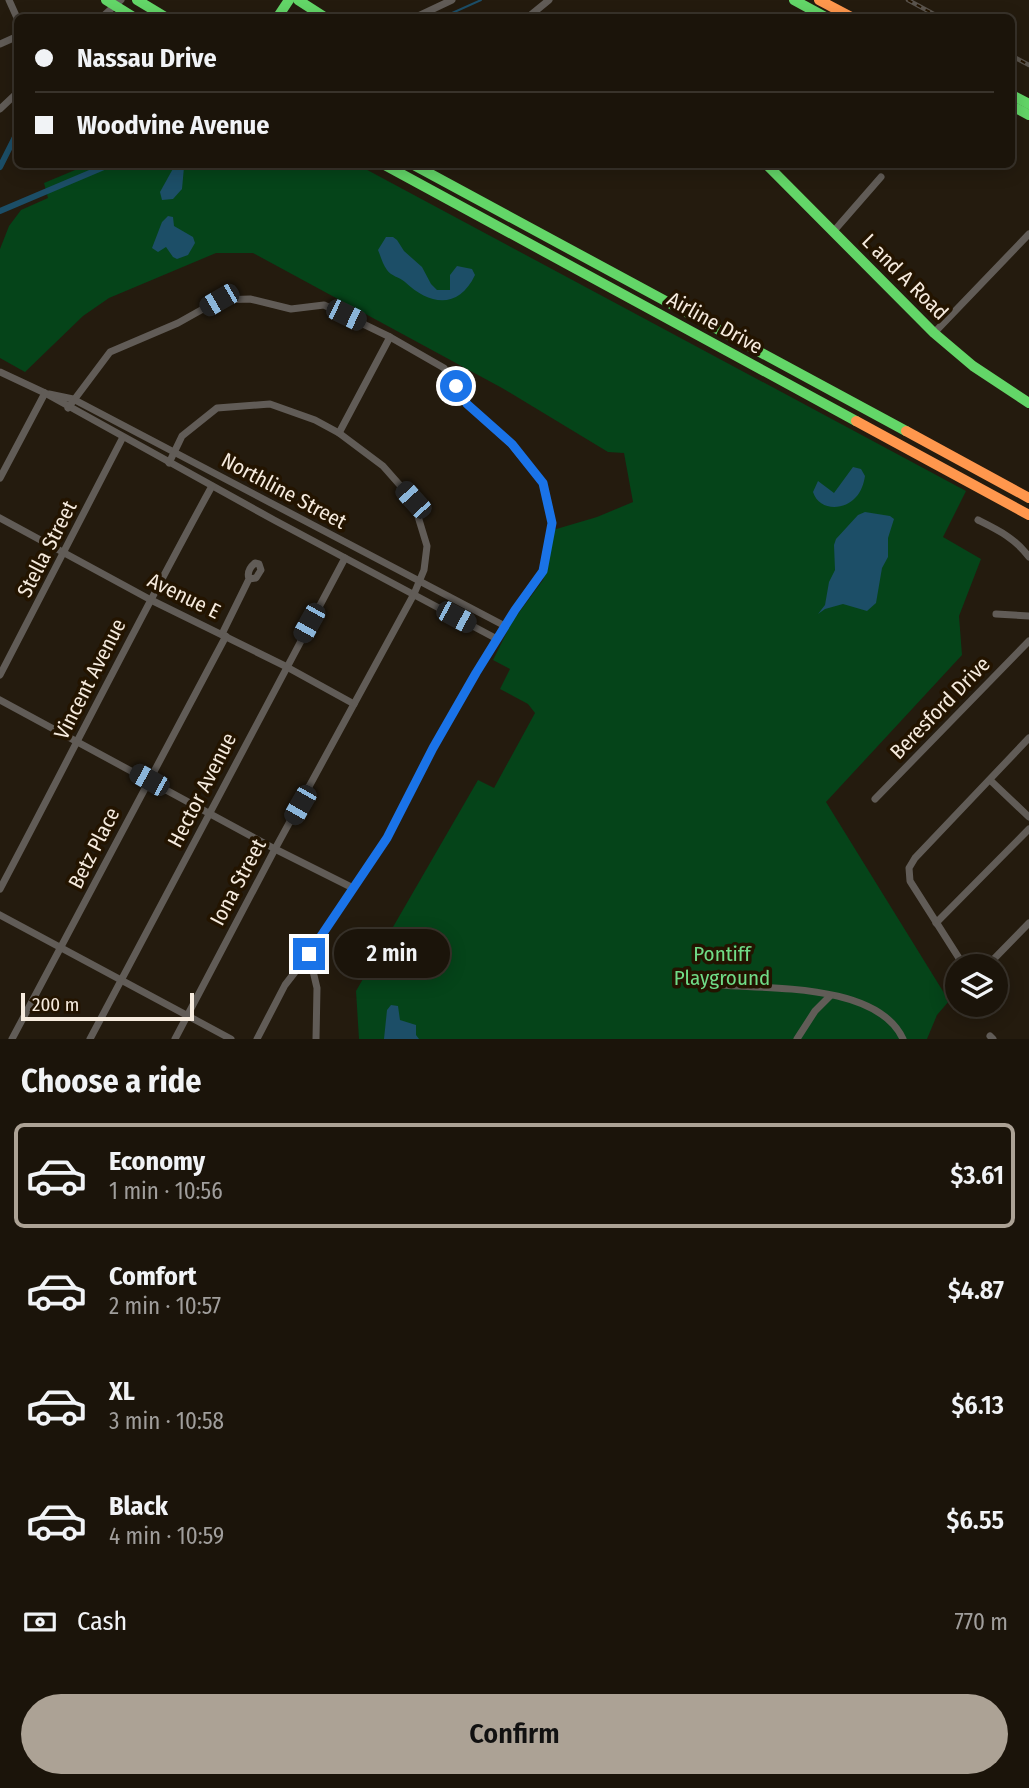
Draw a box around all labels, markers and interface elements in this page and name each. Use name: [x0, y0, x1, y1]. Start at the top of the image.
text: Nassau Drive: [77, 43, 217, 74]
text: Woodvine Avenue: [77, 110, 270, 141]
street label: L and A Road: [856, 228, 954, 326]
car: [196, 280, 243, 320]
street label: Airline Drive: [663, 286, 767, 360]
car: [323, 296, 370, 334]
route start: [440, 370, 472, 402]
street label: Northline Street: [217, 447, 351, 535]
car: [392, 477, 435, 523]
street label: Stella Street: [12, 496, 83, 602]
street label: Avenue E: [143, 567, 225, 625]
car: [433, 598, 480, 636]
car: [290, 600, 329, 646]
street label: Vincent Avenue: [48, 614, 132, 744]
street label: Beresford Drive: [885, 651, 995, 765]
street label: Hector Avenue: [162, 728, 242, 852]
car: [126, 761, 173, 799]
car: [281, 782, 320, 828]
street label: Betz Place: [63, 803, 125, 893]
street label: Iona Street: [204, 834, 272, 930]
callout: 2 min: [334, 930, 449, 978]
route end: [293, 938, 325, 970]
text: 2 min: [366, 939, 418, 967]
park label: Pontiff Playground: [674, 941, 770, 991]
map controls: [945, 954, 1008, 1017]
button: layers: [945, 954, 1008, 1017]
scale bar: [21, 990, 194, 1022]
text: 200 m: [32, 993, 79, 1016]
text: Choose a ride: [21, 1062, 202, 1100]
icon: car: [25, 1144, 88, 1207]
text: Economy: [109, 1146, 205, 1177]
text: $3.61: [950, 1160, 1004, 1191]
text: 1 min · 10:56: [109, 1177, 223, 1205]
icon: car: [25, 1259, 88, 1322]
text: Comfort: [109, 1261, 197, 1292]
text: $4.87: [948, 1275, 1004, 1306]
text: 2 min · 10:57: [109, 1292, 221, 1320]
icon: car: [25, 1374, 88, 1437]
text: XL: [109, 1376, 135, 1407]
text: $6.13: [951, 1390, 1004, 1421]
text: 3 min · 10:58: [109, 1407, 224, 1435]
icon: car: [25, 1489, 88, 1552]
text: Black: [109, 1491, 168, 1522]
text: $6.55: [947, 1505, 1004, 1536]
text: 4 min · 10:59: [109, 1522, 224, 1550]
icon: cash: [21, 1603, 59, 1641]
text: Cash: [77, 1606, 127, 1637]
text: 770 m: [954, 1608, 1008, 1636]
button: Confirm: [21, 1694, 1008, 1774]

